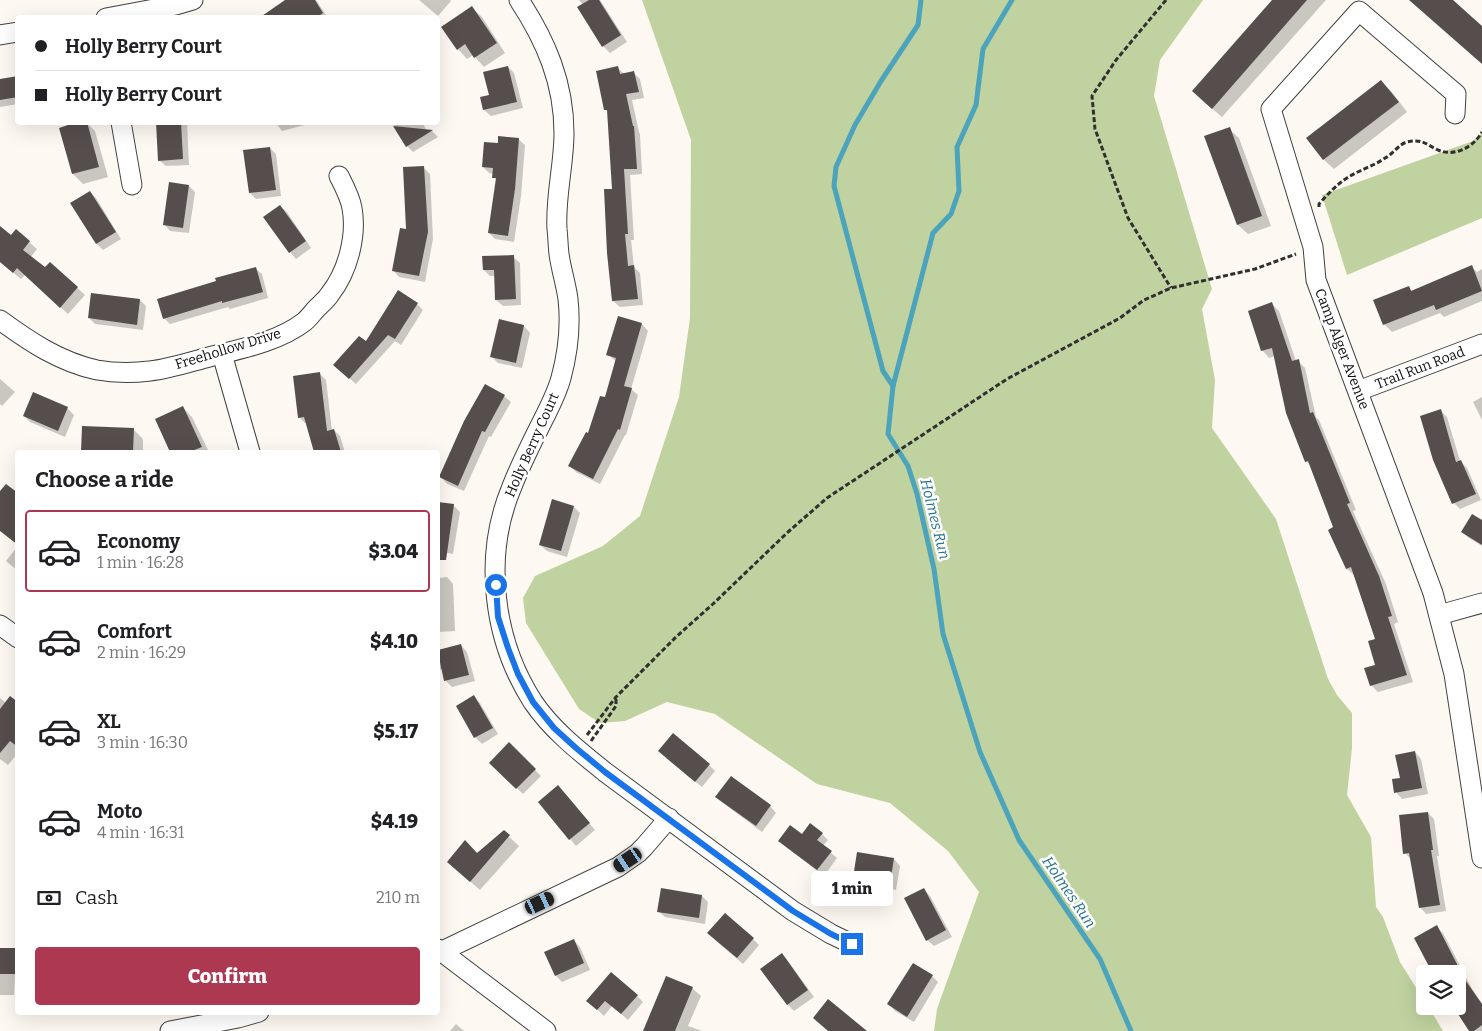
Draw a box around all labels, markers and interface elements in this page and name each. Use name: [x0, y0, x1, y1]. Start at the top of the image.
text: Holly Berry Court: [65, 35, 222, 58]
text: Holly Berry Court: [65, 83, 222, 106]
street label: Camp Alger Avenue: [1311, 286, 1373, 412]
street label: Freehollow Drive: [173, 325, 283, 373]
street label: Trail Run Road: [1373, 343, 1467, 393]
street label: Holly Berry Court: [501, 390, 563, 500]
text: Choose a ride: [35, 466, 174, 493]
water label: Holmes Run: [916, 477, 954, 561]
icon: car: [37, 529, 82, 574]
text: Economy: [97, 530, 180, 553]
text: $3.04: [369, 540, 418, 563]
text: 1 min · 16:28: [97, 553, 184, 572]
route start: [485, 574, 507, 596]
icon: car: [37, 619, 82, 664]
text: Comfort: [97, 620, 172, 643]
text: $4.10: [370, 630, 418, 653]
text: 2 min · 16:29: [97, 643, 186, 662]
icon: car: [37, 709, 82, 754]
text: XL: [97, 710, 121, 733]
text: $5.17: [373, 720, 418, 743]
text: 3 min · 16:30: [97, 733, 188, 752]
icon: car: [37, 799, 82, 844]
text: Moto: [97, 800, 143, 823]
text: $4.19: [371, 810, 418, 833]
text: 4 min · 16:31: [97, 823, 184, 842]
car: [611, 845, 644, 875]
water label: Holmes Run: [1039, 853, 1099, 931]
callout: 1 min: [811, 872, 893, 906]
text: 1 min: [832, 879, 872, 898]
icon: cash: [35, 884, 63, 912]
text: Cash: [75, 886, 118, 909]
text: 210 m: [376, 888, 420, 907]
car: [523, 890, 556, 916]
route end: [841, 933, 863, 955]
button: Confirm: [35, 947, 420, 1005]
map controls: [1416, 965, 1466, 1015]
button: layers: [1416, 965, 1466, 1015]

